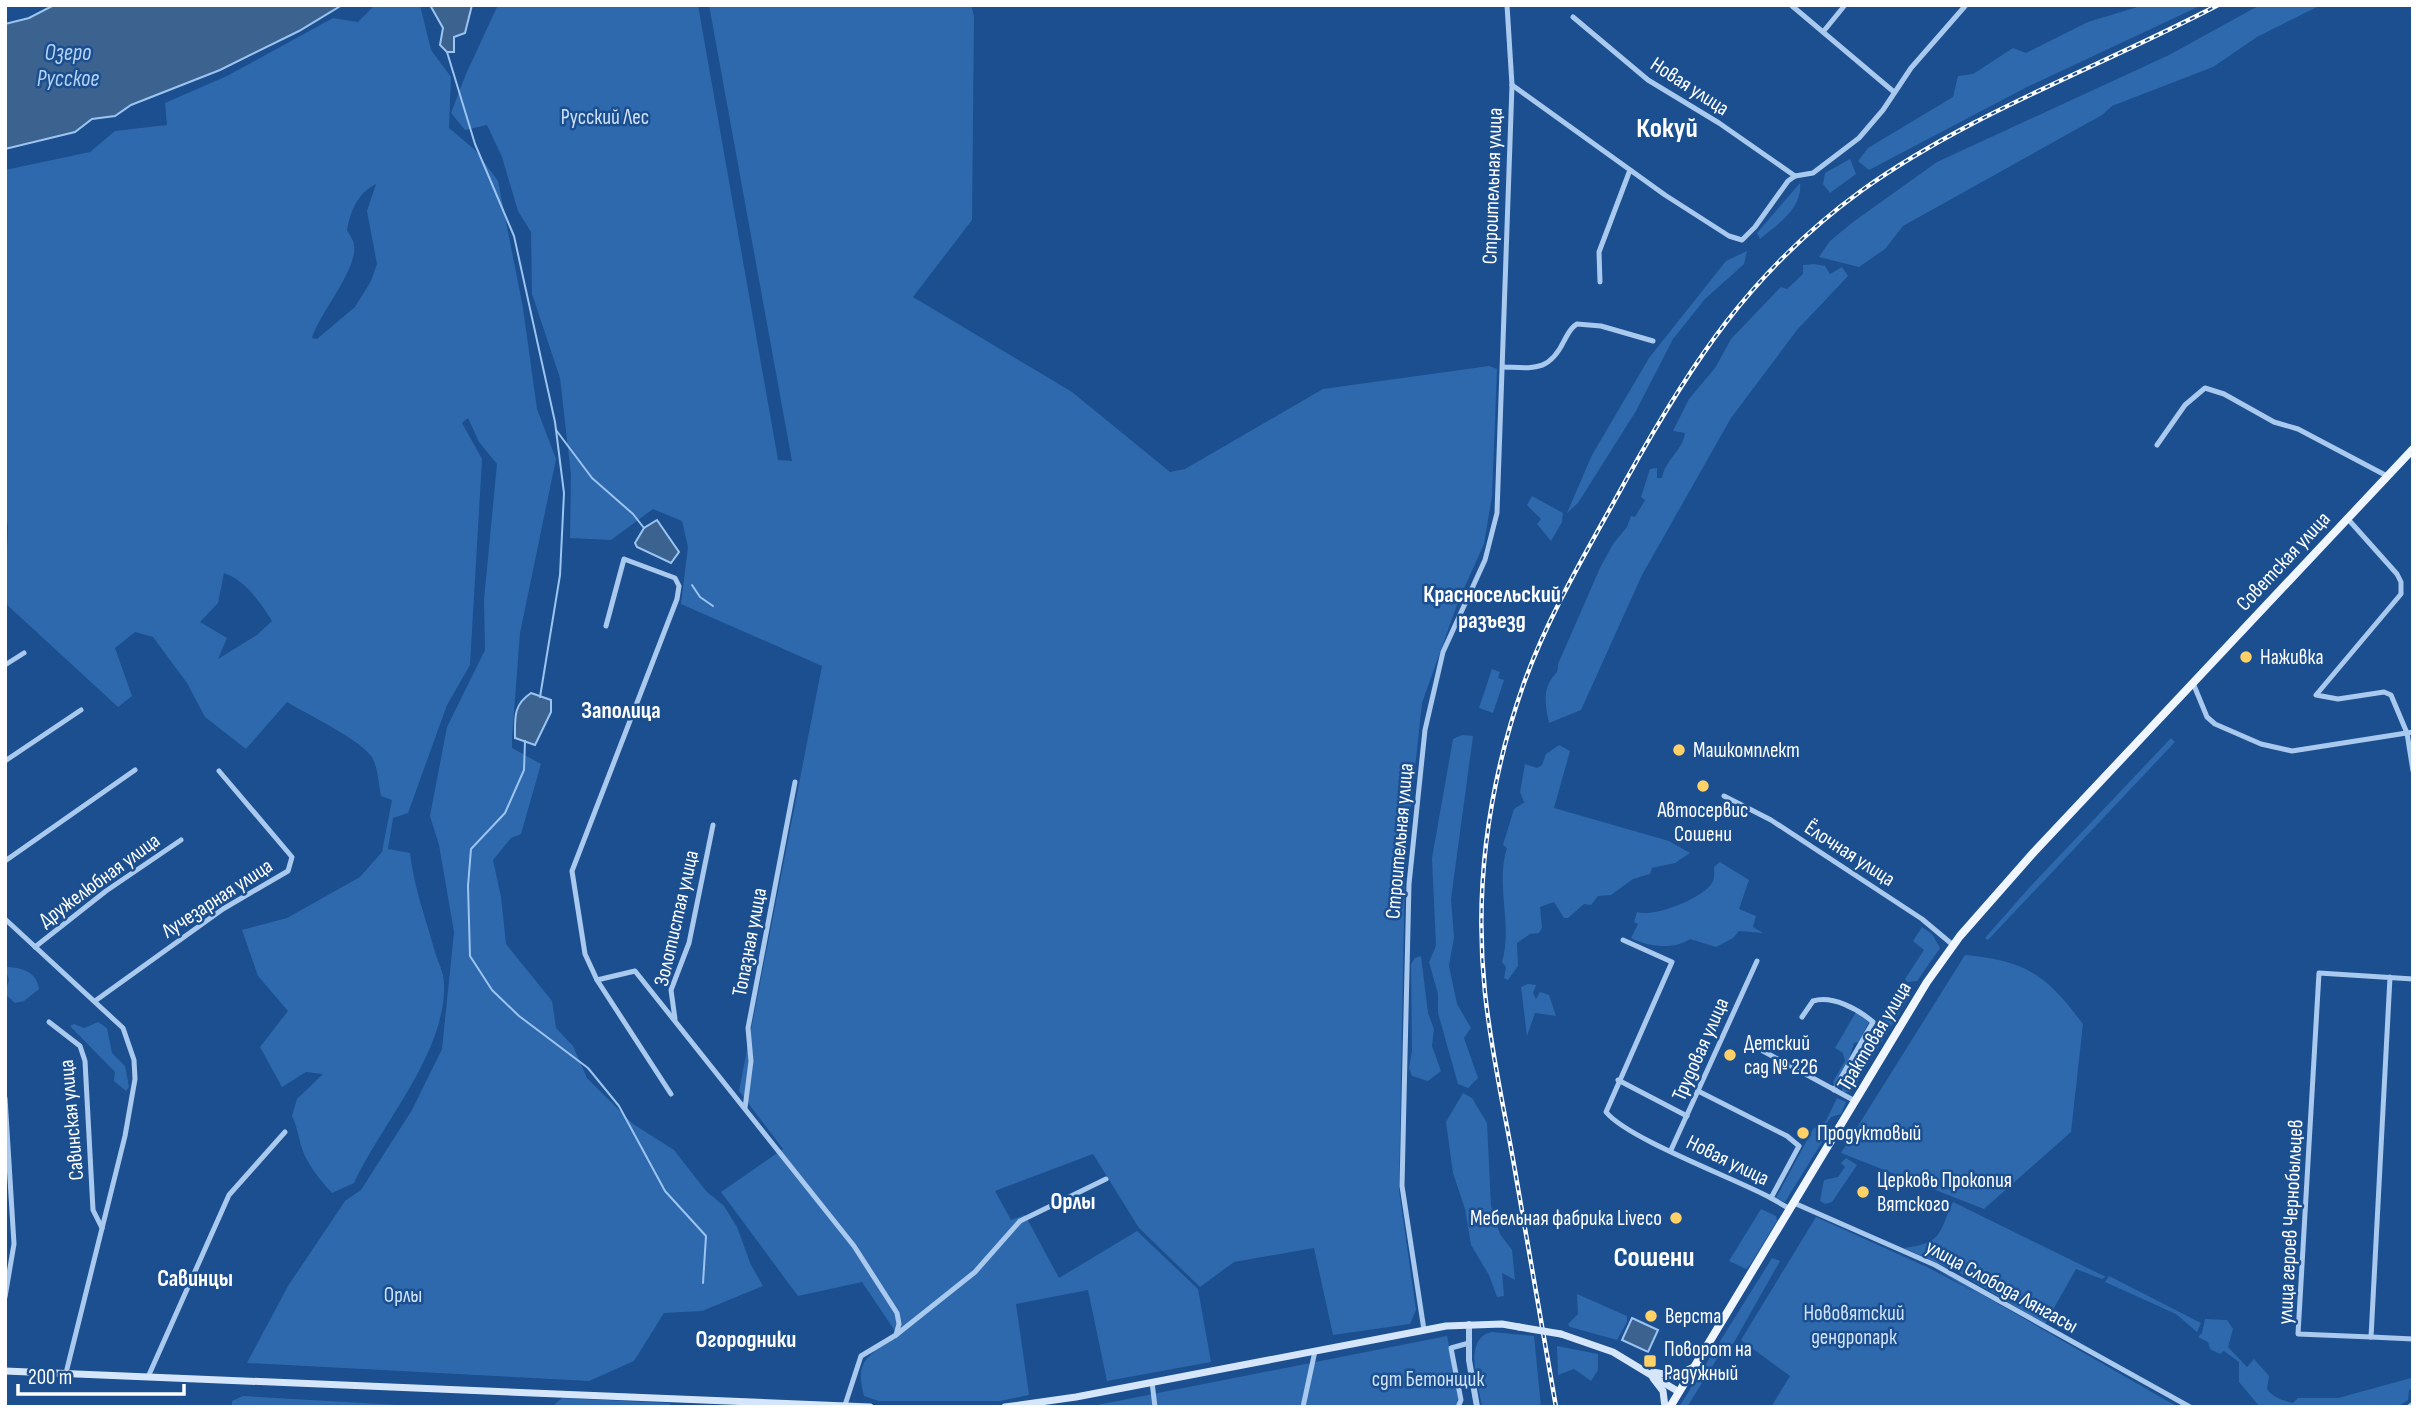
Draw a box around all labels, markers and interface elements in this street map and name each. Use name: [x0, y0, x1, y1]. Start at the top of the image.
water label: Озеро Русское: [37, 39, 99, 93]
street label: Новая улица: [1646, 52, 1734, 121]
park label: Русский Лес: [561, 105, 649, 130]
street label: Строительная улица: [1477, 107, 1508, 265]
district label: Кокуй: [1636, 112, 1698, 145]
street label: Советская улица: [2231, 507, 2336, 616]
district label: Красносельский разъезд: [1423, 581, 1561, 635]
place label: Наживка: [2260, 645, 2324, 670]
marker: Наживка: [2238, 649, 2254, 665]
district label: Заполица: [581, 697, 661, 725]
place label: Машкомплект: [1693, 738, 1800, 763]
marker: Машкомплект: [1671, 742, 1687, 758]
street label: Строительная улица: [1380, 762, 1419, 920]
marker: Автосервис Сошени: [1695, 778, 1711, 794]
place label: Автосервис Сошени: [1656, 798, 1749, 847]
street label: Ёлочная улица: [1800, 815, 1900, 892]
street label: Дружелюбная улица: [34, 828, 165, 933]
street label: Золотистая улица: [649, 848, 704, 989]
street label: Лучезарная улица: [156, 853, 277, 944]
street label: Топазная улица: [727, 886, 772, 998]
street label: Трактовая улица: [1832, 977, 1917, 1096]
street label: Трудовая улица: [1667, 994, 1734, 1105]
place label: Детский сад № 226: [1744, 1031, 1818, 1080]
marker: Детский сад № 226: [1722, 1047, 1738, 1063]
street label: Савинская улица: [54, 1059, 89, 1181]
street label: улица героев Чернобыльцев: [2273, 1119, 2308, 1325]
place label: Продуктовый: [1817, 1121, 1921, 1146]
marker: Продуктовый: [1795, 1125, 1811, 1141]
street label: Новая улица: [1682, 1130, 1773, 1191]
place label: Церковь Прокопия Вятского: [1877, 1168, 2012, 1217]
marker: Церковь Прокопия Вятского: [1855, 1184, 1871, 1200]
district label: Орлы: [1051, 1188, 1096, 1216]
place label: Мебельная фабрика Liveco: [1470, 1206, 1662, 1231]
marker: Мебельная фабрика Liveco: [1668, 1210, 1684, 1226]
street label: улица Слобода Лянгасы: [1921, 1234, 2082, 1339]
district label: Сошени: [1613, 1241, 1695, 1274]
district label: Савинцы: [157, 1265, 233, 1293]
park label: Орлы: [384, 1283, 422, 1308]
park label: Нововятский дендропарк: [1803, 1301, 1905, 1350]
place label: Верста: [1665, 1304, 1721, 1329]
marker: Верста: [1643, 1308, 1659, 1324]
district label: Огородники: [696, 1326, 796, 1354]
place label: Поворот на Радужный: [1664, 1337, 1752, 1386]
scale bar: [18, 1352, 184, 1396]
marker: Поворот на Радужный: [1642, 1353, 1658, 1369]
text: 200 m: [28, 1365, 72, 1390]
park label: сдт Бетонщик: [1372, 1367, 1484, 1392]

